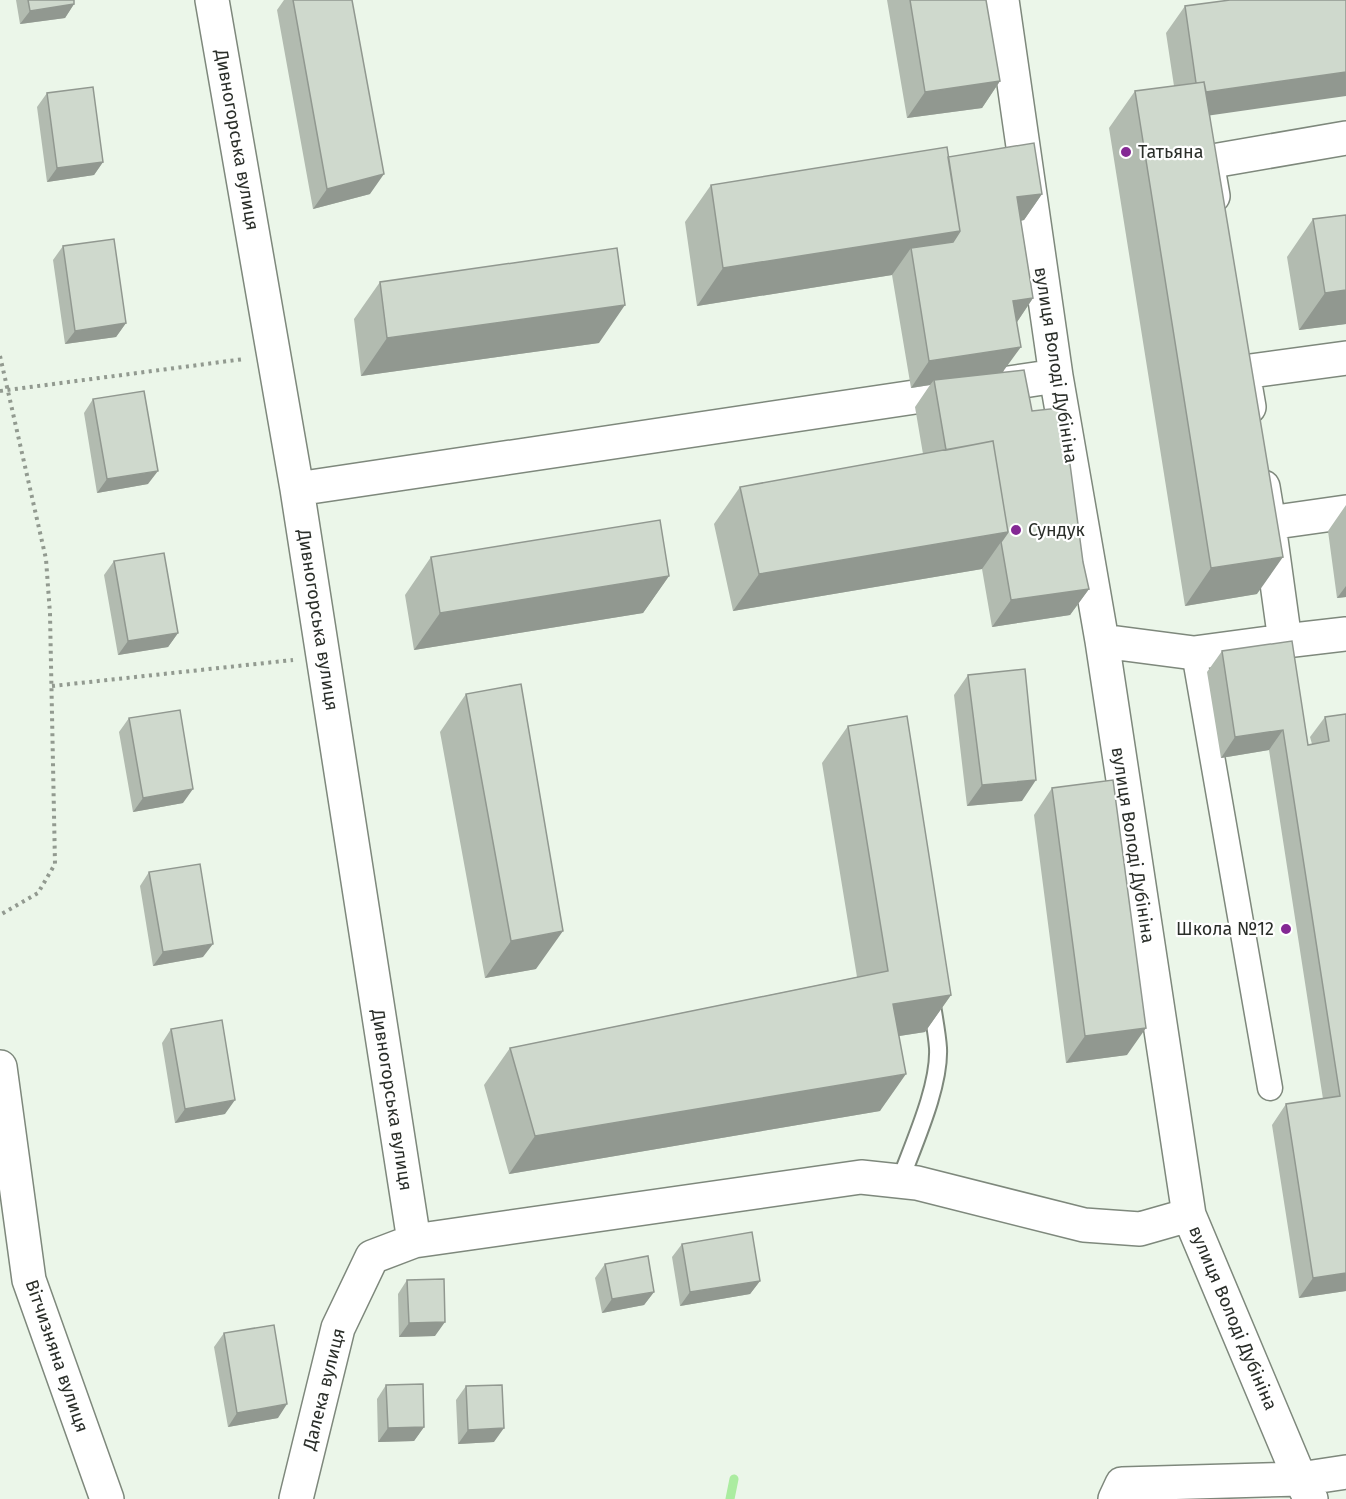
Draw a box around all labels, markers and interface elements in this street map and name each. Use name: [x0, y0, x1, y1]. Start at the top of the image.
street label: Дивногорська вулиця: [210, 47, 264, 232]
place label: Татьяна: [1138, 141, 1204, 163]
marker: Татьяна: [1119, 145, 1133, 159]
street label: вулиця Володі Дубініна: [1030, 265, 1082, 465]
place label: Сундук: [1028, 519, 1086, 541]
marker: Сундук: [1009, 523, 1023, 537]
street label: Дивногорська вулиця: [293, 527, 343, 712]
street label: вулиця Володі Дубініна: [1107, 745, 1159, 945]
place label: Школа №12: [1176, 918, 1274, 940]
marker: Школа №12: [1279, 922, 1293, 936]
street label: Дивногорська вулиця: [367, 1007, 417, 1192]
street label: вулиця Володі Дубініна: [1184, 1222, 1282, 1414]
street label: Вітчизняна вулиця: [21, 1277, 93, 1435]
street label: Далека вулиця: [298, 1326, 350, 1453]

